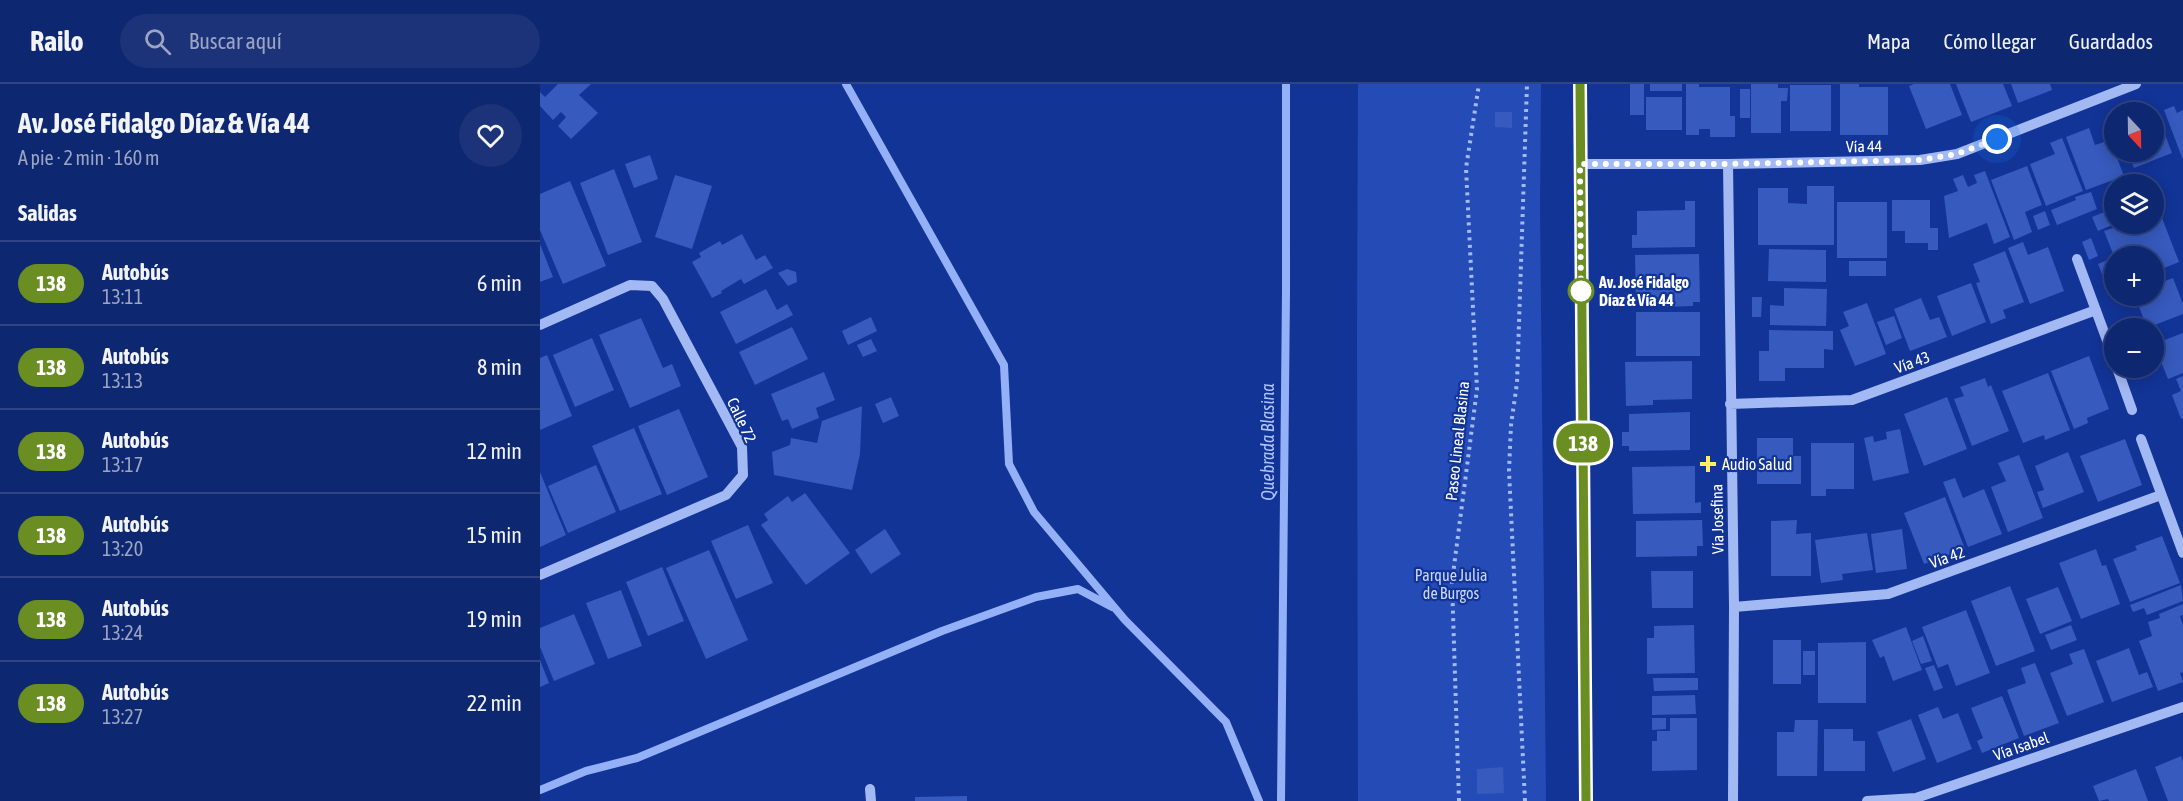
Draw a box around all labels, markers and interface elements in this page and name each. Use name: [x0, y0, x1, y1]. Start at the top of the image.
search box: [120, 14, 540, 68]
text: Railo: [30, 25, 84, 57]
icon: search: [141, 25, 174, 58]
text: Buscar aquí: [189, 28, 282, 54]
text: Mapa: [1867, 29, 1911, 53]
text: Cómo llegar: [1944, 29, 2036, 53]
text: Guardados: [2069, 29, 2153, 53]
north arrow: [2104, 102, 2164, 162]
map controls: [2104, 102, 2164, 378]
button: heart: [459, 104, 522, 167]
text: Av. José Fidalgo Díaz & Vía 44: [18, 107, 310, 139]
your location: [1982, 124, 2012, 154]
street label: Vía 44: [1846, 137, 1882, 155]
text: A pie · 2 min · 160 m: [18, 146, 159, 169]
button: layers: [2104, 174, 2164, 234]
text: Salidas: [18, 200, 77, 226]
button: +: [2104, 246, 2164, 306]
text: Autobús: [102, 259, 169, 285]
text: 6 min: [477, 270, 522, 296]
text: 138: [36, 271, 66, 295]
place label: Av. José Fidalgo Díaz & Vía 44: [1598, 273, 1689, 309]
marker: Av. José Fidalgo Díaz & Vía 44: [1568, 278, 1594, 304]
text: 13:11: [102, 285, 143, 308]
button: −: [2104, 318, 2164, 378]
text: Autobús: [102, 343, 169, 369]
street label: Vía 43: [1892, 347, 1932, 377]
text: 8 min: [477, 354, 522, 380]
text: 138: [36, 355, 66, 379]
text: 13:13: [102, 369, 143, 392]
street label: Paseo Lineal Blasina: [1442, 380, 1472, 502]
water label: Quebrada Blasina: [1257, 383, 1278, 501]
street label: Calle 72: [724, 395, 760, 445]
line badge: 138: [1548, 424, 1618, 462]
text: Autobús: [102, 427, 169, 453]
text: 138: [1568, 431, 1598, 455]
text: 12 min: [467, 438, 522, 464]
text: 138: [36, 439, 66, 463]
text: 13:17: [102, 453, 143, 476]
marker: Audio Salud: [1699, 455, 1717, 473]
place label: Audio Salud: [1722, 455, 1792, 473]
street label: Vía Josefina: [1707, 484, 1727, 554]
text: Autobús: [102, 511, 169, 537]
text: 15 min: [467, 522, 522, 548]
text: 138: [36, 523, 66, 547]
text: 13:20: [102, 537, 143, 560]
street label: Vía 42: [1927, 542, 1967, 572]
park label: Parque Julia de Burgos: [1415, 566, 1487, 603]
text: Autobús: [102, 595, 169, 621]
text: 19 min: [467, 606, 522, 632]
text: 138: [36, 607, 66, 631]
text: 13:24: [102, 621, 143, 644]
text: Autobús: [102, 679, 169, 705]
text: 22 min: [467, 690, 522, 716]
text: 138: [36, 691, 66, 715]
text: 13:27: [102, 705, 143, 728]
street label: Vía Isabel: [1991, 728, 2052, 764]

